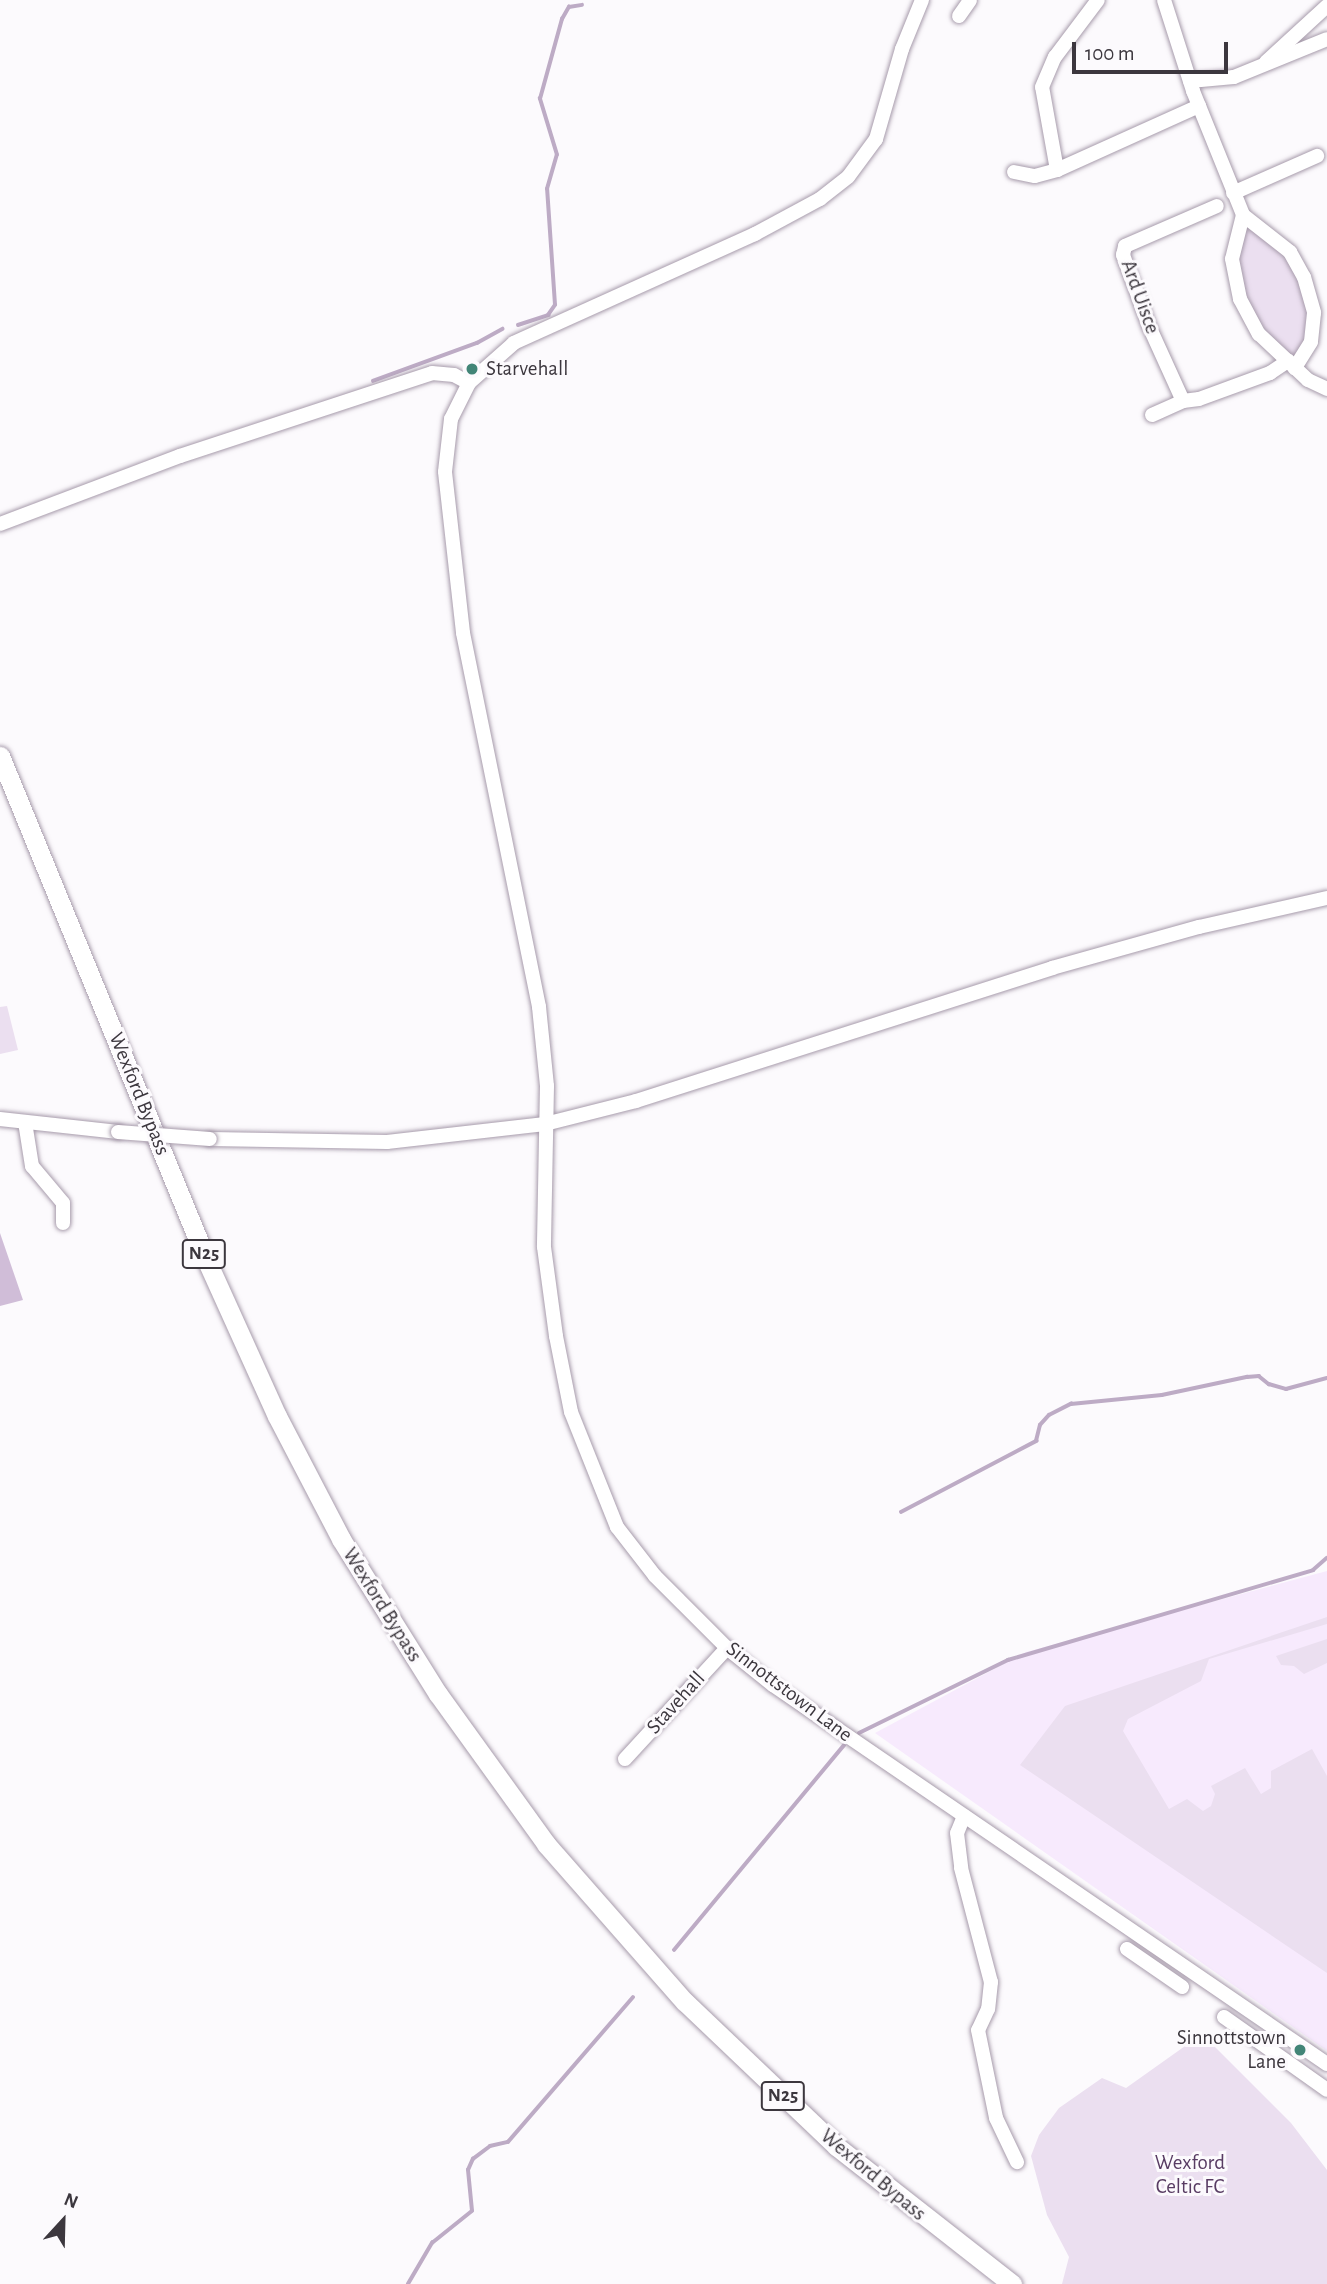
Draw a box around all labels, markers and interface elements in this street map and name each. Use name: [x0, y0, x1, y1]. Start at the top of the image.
scale bar: [1075, 28, 1231, 72]
text: 100 m: [1085, 43, 1135, 64]
street label: Ard Uisce: [1115, 257, 1165, 337]
place label: Starvehall: [486, 356, 568, 382]
marker: Starvehall: [464, 361, 480, 377]
street label: Wexford Bypass: [103, 1029, 175, 1159]
road number: N25: [181, 1238, 227, 1270]
street label: Wexford Bypass: [337, 1543, 427, 1667]
street label: Sinnottstown Lane: [721, 1636, 857, 1748]
street label: Stavehall: [641, 1667, 711, 1739]
place label: Sinnottstown Lane: [1177, 2025, 1286, 2075]
marker: Sinnottstown Lane: [1292, 2042, 1308, 2058]
road number: N25: [760, 2080, 806, 2112]
street label: Wexford Bypass: [815, 2124, 931, 2226]
park label: Wexford Celtic FC: [1155, 2150, 1225, 2200]
north arrow: [28, 2186, 98, 2256]
text: N: [61, 2190, 81, 2212]

